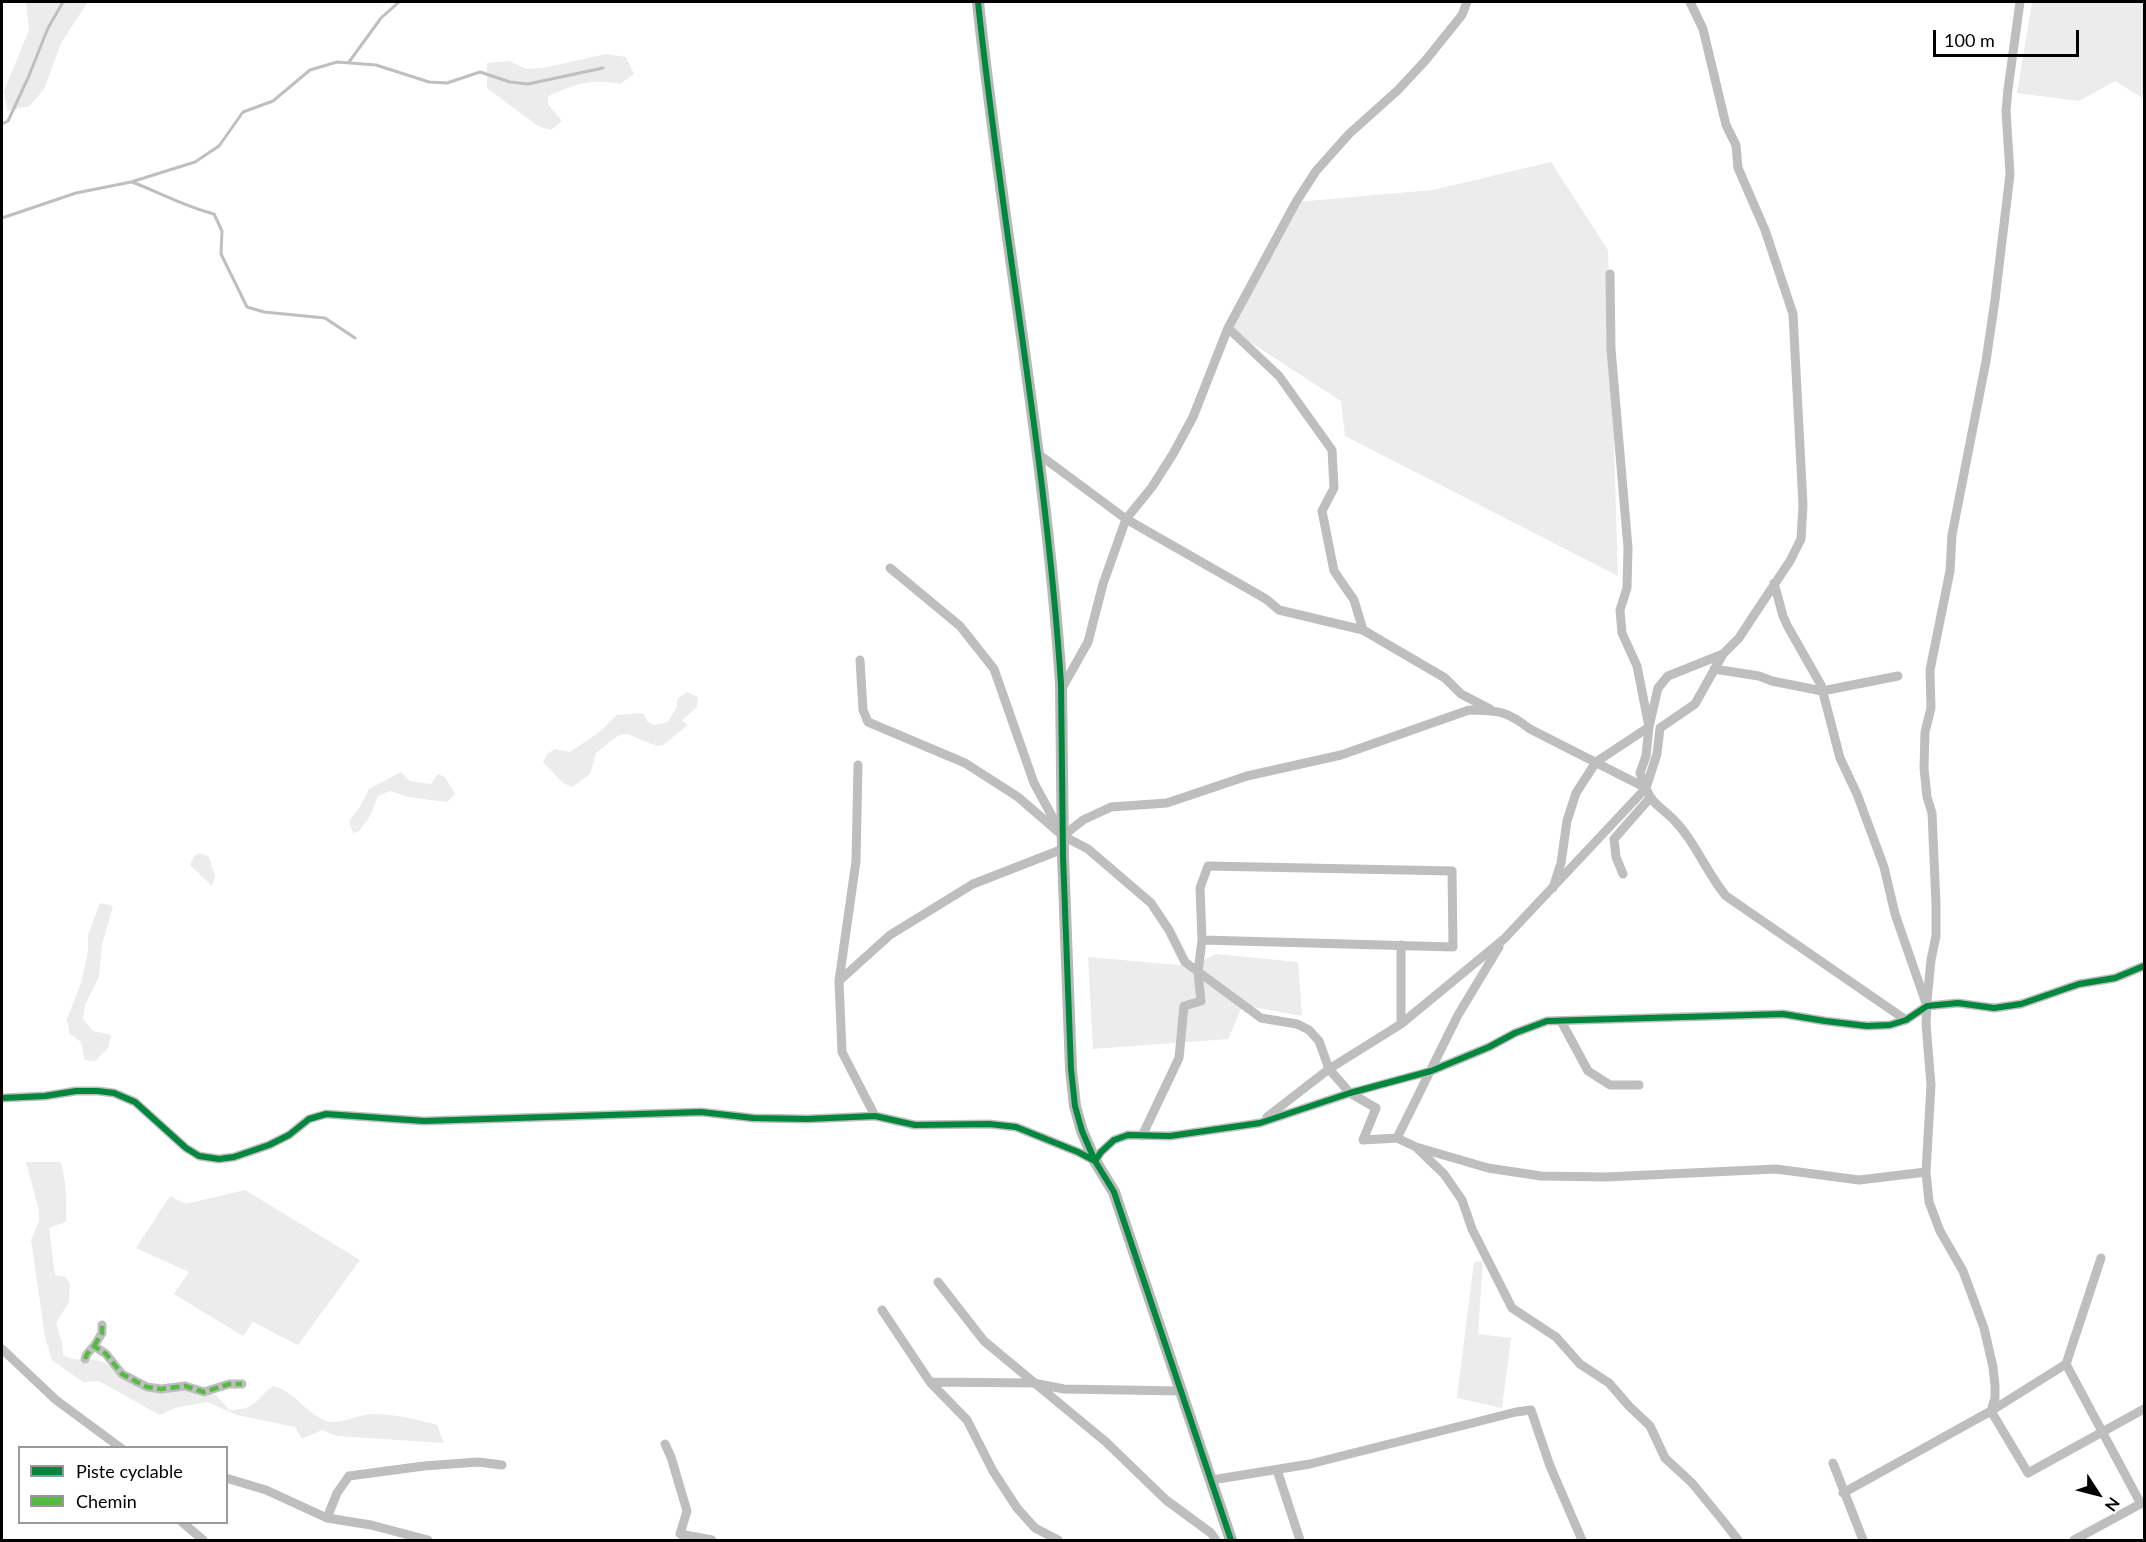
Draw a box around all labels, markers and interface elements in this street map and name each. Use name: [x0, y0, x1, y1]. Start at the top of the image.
scale bar: [1936, 18, 2082, 56]
text: 100 m: [1944, 29, 1995, 51]
legend: [18, 1446, 228, 1524]
text: Piste cyclable: [76, 1460, 183, 1482]
north arrow: [2068, 1464, 2128, 1524]
text: Chemin: [76, 1490, 137, 1512]
text: N: [2102, 1494, 2124, 1515]

